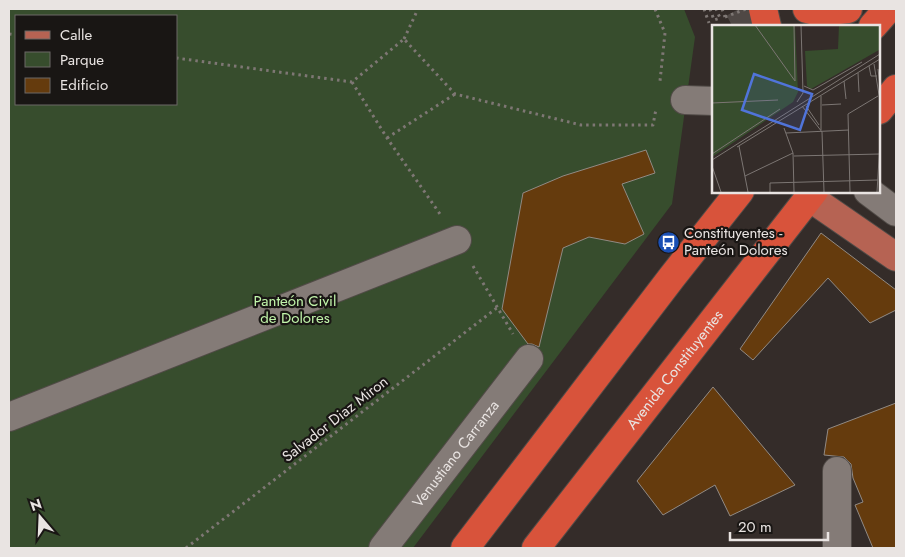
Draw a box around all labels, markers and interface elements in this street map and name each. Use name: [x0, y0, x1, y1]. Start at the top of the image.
legend: [15, 15, 178, 105]
text: Calle: [60, 24, 92, 46]
inset map: [712, 25, 880, 192]
text: Parque: [60, 49, 104, 71]
text: Edificio: [60, 74, 108, 96]
place label: Constituyentes - Panteón Dolores: [684, 222, 787, 261]
bus stop icon: Constituyentes - Panteón Dolores: [656, 230, 680, 254]
park label: Panteón Civil de Dolores: [254, 290, 336, 329]
street label: Avenida Constituyentes: [621, 305, 728, 434]
street label: Salvador Diaz Miron: [277, 371, 393, 467]
street label: Venustiano Carranza: [407, 395, 504, 512]
north arrow: [15, 492, 65, 542]
text: N: [27, 493, 44, 516]
scale bar: [730, 510, 828, 542]
text: 20 m: [738, 516, 772, 538]

